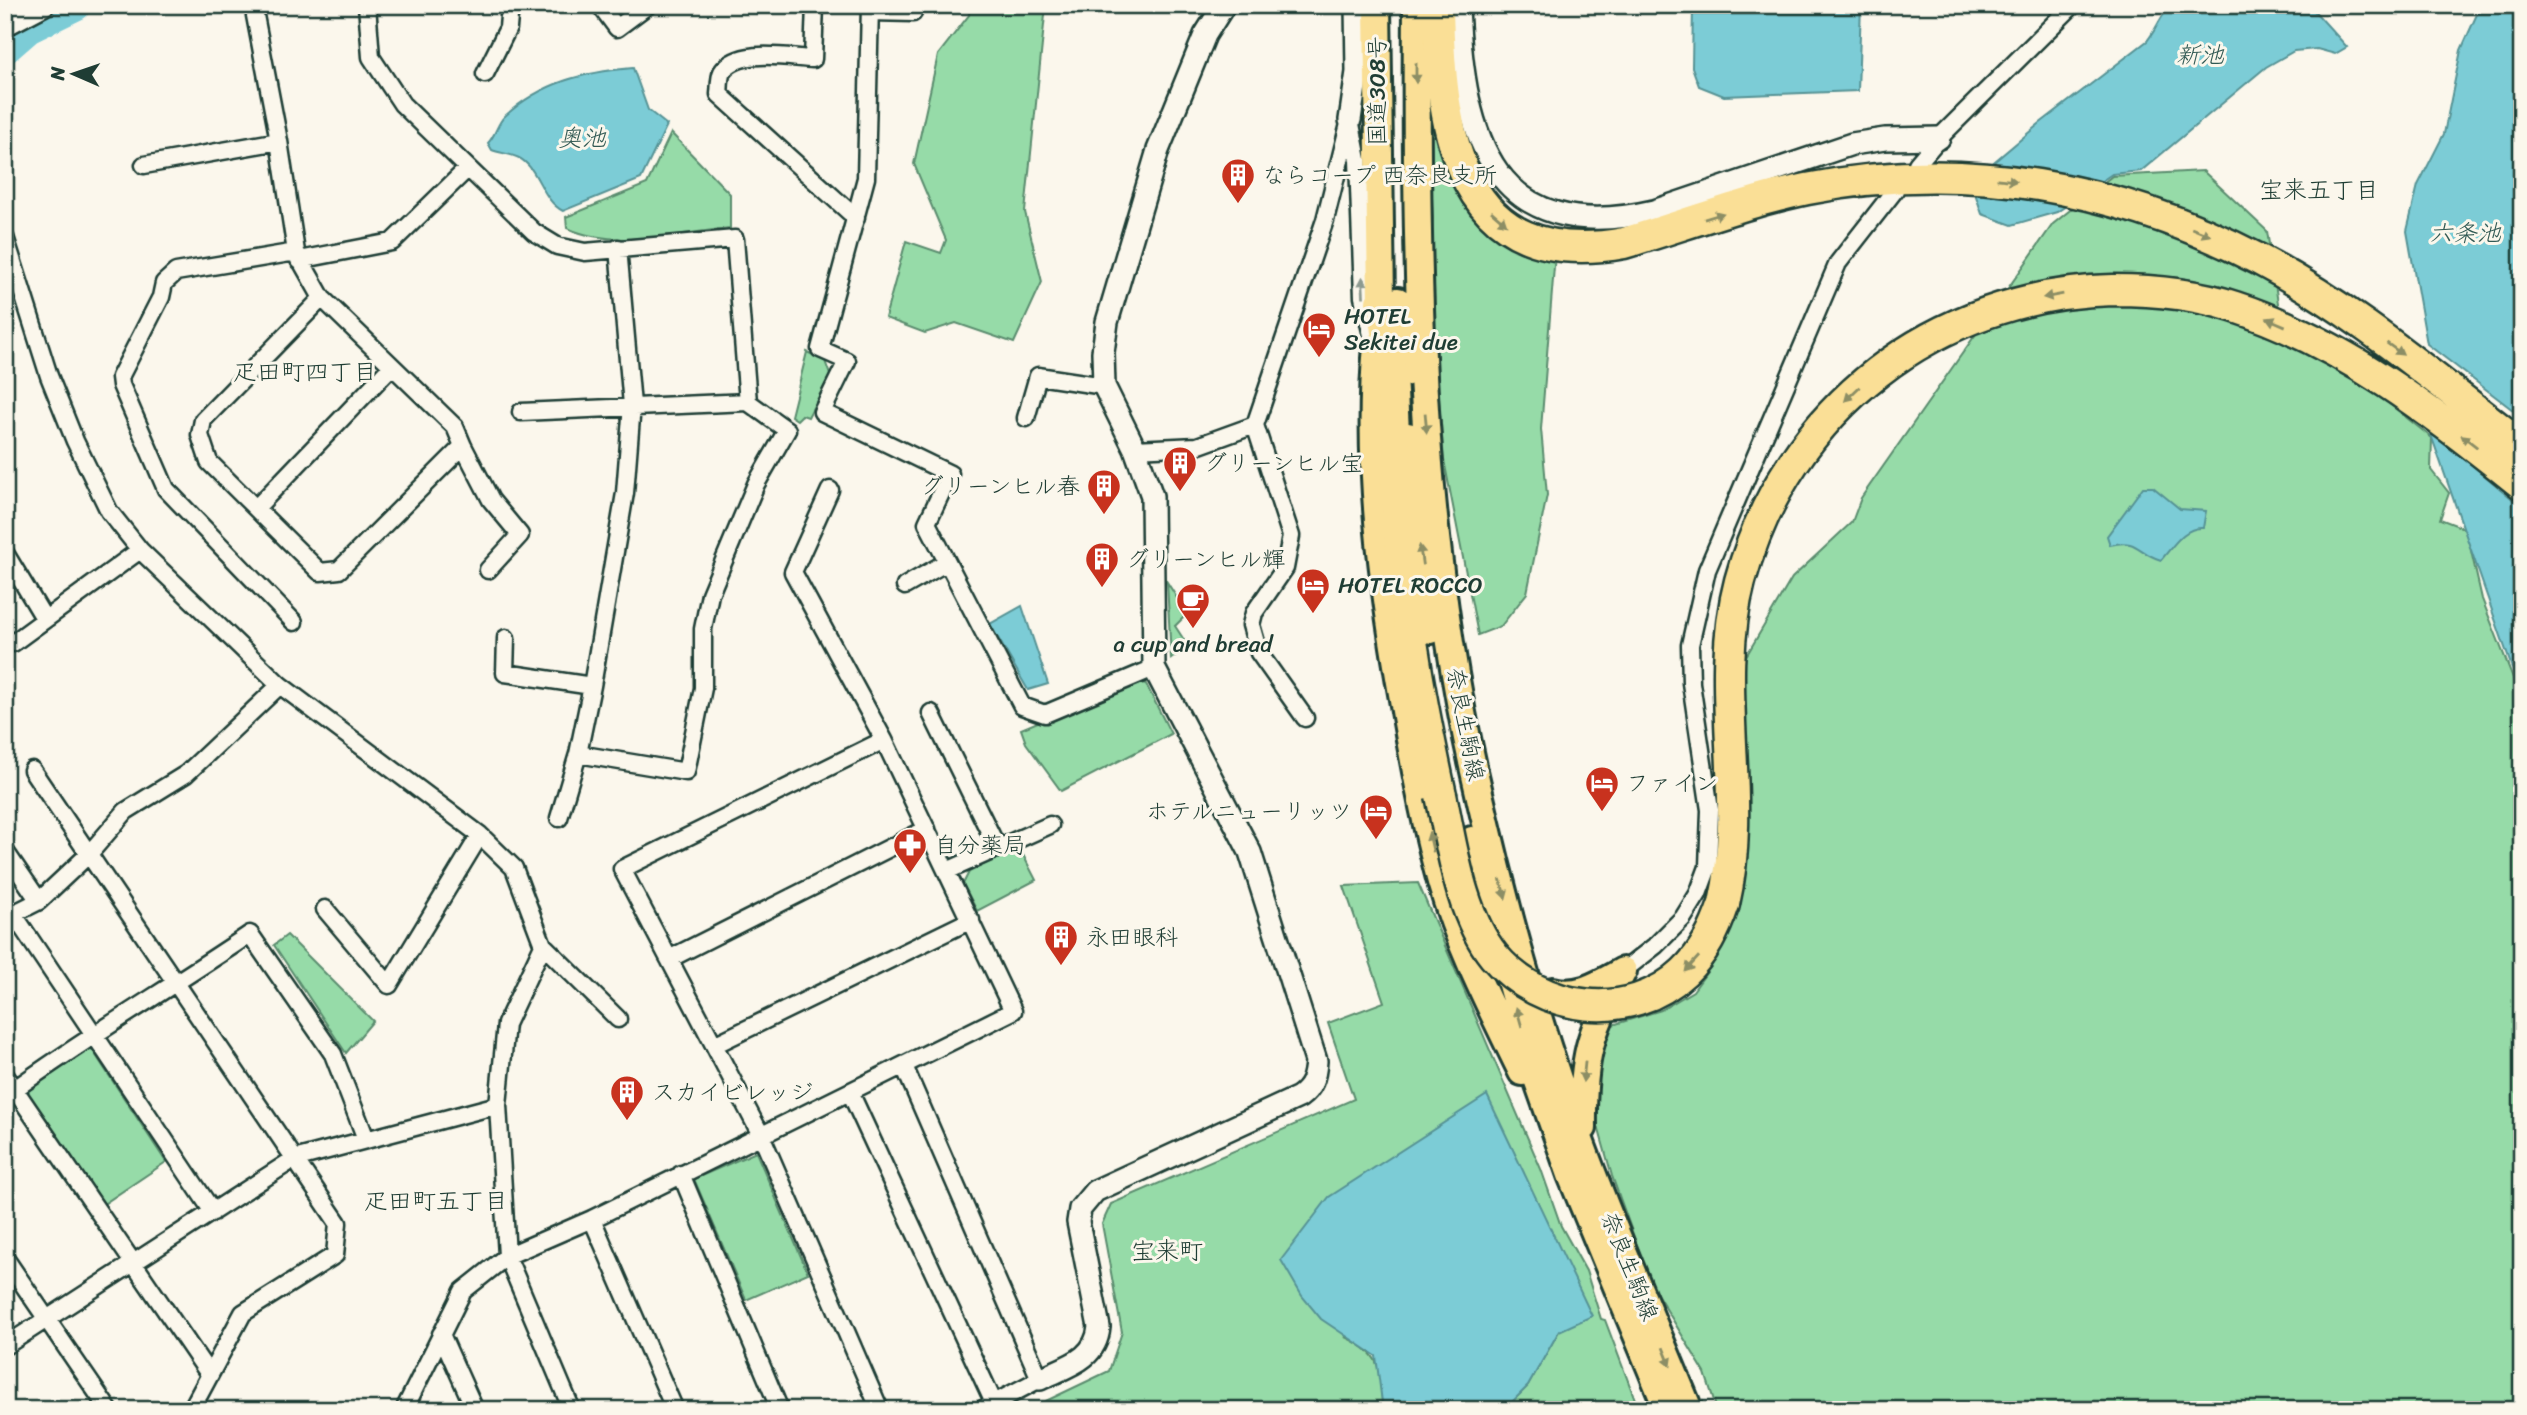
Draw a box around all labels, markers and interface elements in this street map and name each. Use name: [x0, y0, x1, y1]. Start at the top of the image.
water label: 新池: [2176, 34, 2225, 76]
street label: 国道308号: [1357, 36, 1398, 146]
north arrow: [38, 38, 108, 108]
one-way arrow: [1410, 63, 1422, 85]
text: N: [41, 65, 74, 82]
water label: 奥池: [558, 117, 607, 159]
place label: ならコープ 西奈良支所: [1262, 155, 1497, 196]
building icon: ならコープ 西奈良支所: [1219, 156, 1257, 205]
district label: 宝来五丁目: [2259, 169, 2379, 211]
one-way arrow: [1996, 174, 2018, 185]
one-way arrow: [1490, 210, 1507, 225]
one-way arrow: [1703, 210, 1724, 220]
water label: 六条池: [2429, 212, 2502, 254]
one-way arrow: [2190, 227, 2211, 238]
one-way arrow: [1357, 276, 1368, 298]
one-way arrow: [2042, 291, 2064, 302]
place label: HOTEL Sekitei due: [1344, 296, 1458, 363]
hotel icon: HOTEL Sekitei due: [1300, 310, 1338, 359]
one-way arrow: [2266, 316, 2286, 328]
one-way arrow: [2386, 342, 2404, 356]
district label: 疋田町四丁目: [233, 351, 377, 393]
one-way arrow: [1844, 385, 1861, 401]
one-way arrow: [1421, 412, 1432, 434]
one-way arrow: [2460, 434, 2478, 449]
place label: グリーンヒル宝: [1204, 443, 1363, 484]
building icon: グリーンヒル宝: [1161, 444, 1199, 493]
place label: グリーンヒル春: [921, 466, 1080, 507]
building icon: グリーンヒル春: [1085, 467, 1123, 516]
place label: グリーンヒル輝: [1126, 539, 1285, 580]
building icon: グリーンヒル輝: [1083, 540, 1121, 589]
one-way arrow: [1415, 544, 1426, 566]
place label: HOTEL ROCCO: [1338, 565, 1483, 606]
hotel icon: HOTEL ROCCO: [1294, 566, 1332, 615]
cafe icon: a cup and bread: [1174, 581, 1212, 630]
place label: a cup and bread: [1114, 624, 1274, 665]
street label: 奈良生駒線: [1434, 664, 1497, 784]
place label: ファイン: [1626, 763, 1718, 804]
hotel icon: ファイン: [1583, 764, 1621, 813]
place label: ホテルニューリッツ: [1146, 791, 1352, 832]
hotel icon: ホテルニューリッツ: [1357, 792, 1395, 841]
place label: 自分薬局: [934, 825, 1026, 866]
pharmacy icon: 自分薬局: [891, 826, 929, 875]
one-way arrow: [1425, 831, 1436, 853]
one-way arrow: [1498, 878, 1509, 900]
place label: 永田眼科: [1086, 917, 1178, 958]
building icon: 永田眼科: [1042, 918, 1080, 967]
one-way arrow: [1684, 955, 1700, 973]
one-way arrow: [1513, 1006, 1524, 1028]
one-way arrow: [1578, 1062, 1589, 1084]
place label: スカイビレッジ: [652, 1072, 813, 1113]
building icon: スカイビレッジ: [608, 1073, 646, 1122]
district label: 疋田町五丁目: [364, 1180, 508, 1222]
street label: 奈良生駒線: [1589, 1205, 1670, 1327]
district label: 宝来町: [1131, 1230, 1203, 1272]
one-way arrow: [1662, 1347, 1673, 1368]

